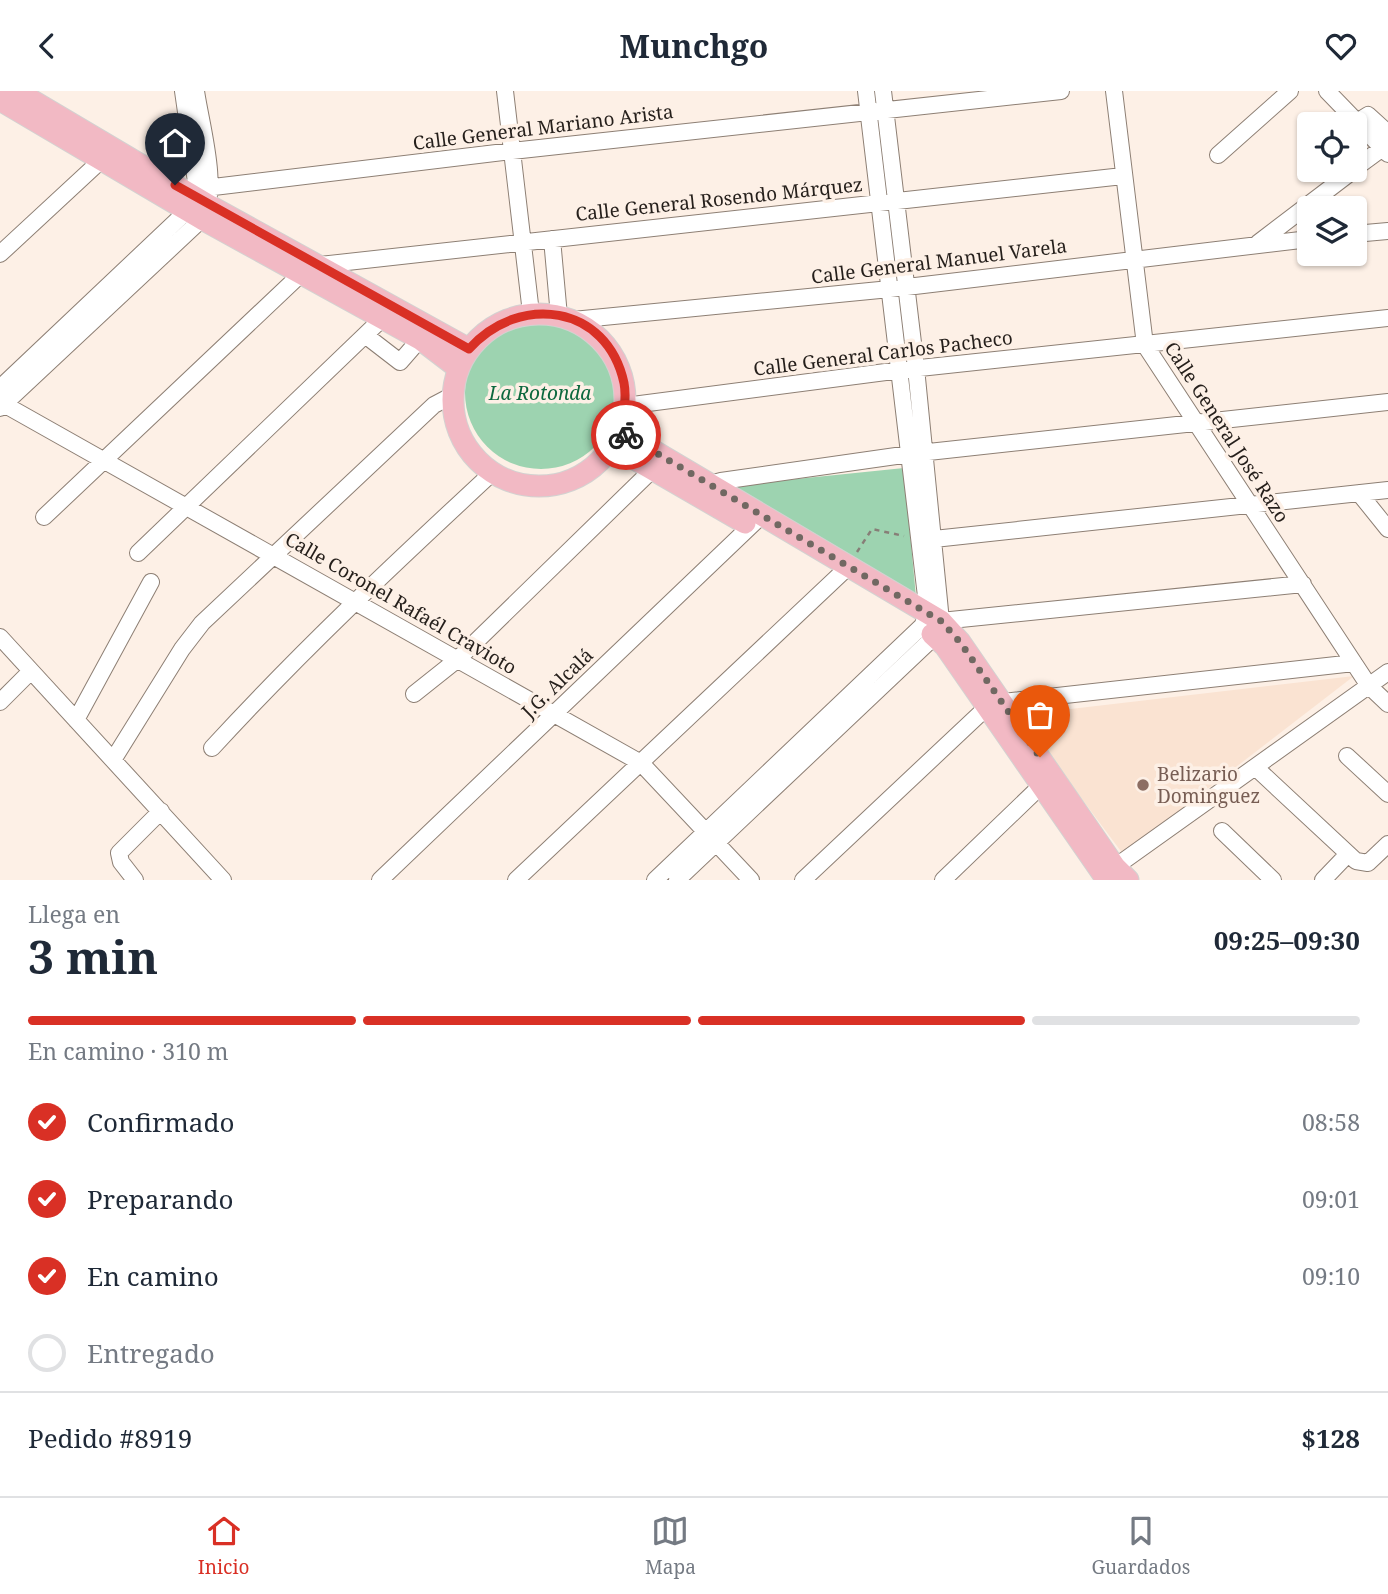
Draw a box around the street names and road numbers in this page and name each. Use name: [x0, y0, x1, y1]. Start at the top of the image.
street label: Calle General Mariano Arista: [411, 98, 675, 156]
street label: Calle General Rosendo Márquez: [574, 171, 864, 227]
street label: Calle General Manuel Varela: [810, 232, 1068, 290]
street label: Calle General Carlos Pacheco: [752, 324, 1014, 382]
street label: Calle General José Razo: [1159, 337, 1295, 527]
street label: Calle Coronel Rafaél Cravioto: [280, 526, 522, 680]
street label: J.G. Alcalá: [515, 642, 599, 724]

